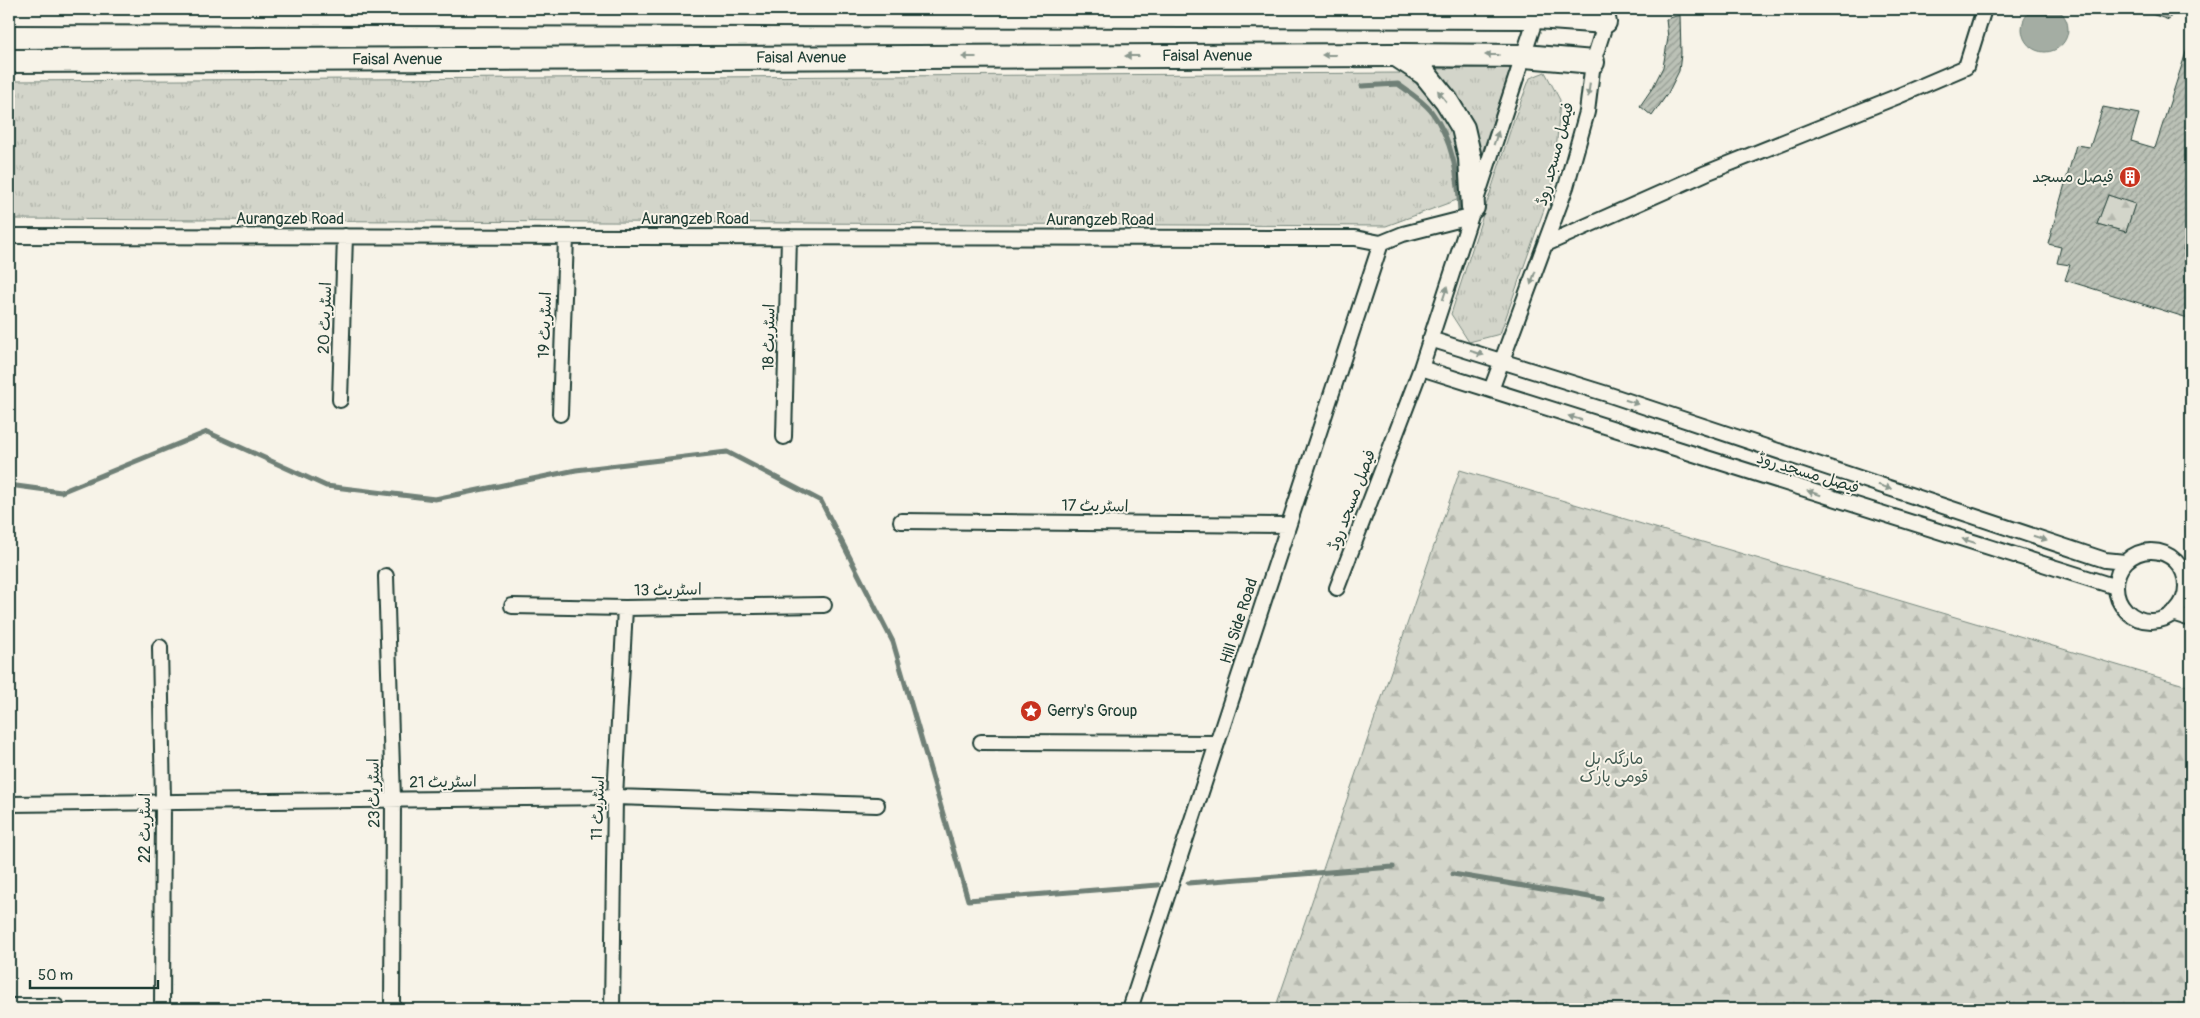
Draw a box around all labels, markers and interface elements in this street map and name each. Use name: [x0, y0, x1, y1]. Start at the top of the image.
street label: Faisal Avenue: [1162, 46, 1252, 66]
street label: Faisal Avenue: [756, 47, 846, 68]
street label: Faisal Avenue: [352, 49, 442, 70]
one-way arrow: [1321, 51, 1337, 59]
one-way arrow: [1484, 51, 1500, 59]
one-way arrow: [1124, 52, 1140, 60]
one-way arrow: [961, 53, 977, 61]
one-way arrow: [1585, 82, 1593, 98]
one-way arrow: [1437, 89, 1448, 102]
street label: فیصل مسجد روڈ: [1532, 100, 1578, 208]
one-way arrow: [1493, 131, 1500, 146]
building icon: فیصل مسجد: [2118, 165, 2142, 189]
place label: فیصل مسجد: [2032, 167, 2114, 187]
street label: Aurangzeb Road: [236, 209, 344, 229]
street label: Aurangzeb Road: [641, 209, 749, 229]
street label: Aurangzeb Road: [1046, 210, 1154, 230]
one-way arrow: [1529, 271, 1536, 286]
street label: اسٹریٹ 20: [314, 282, 336, 354]
one-way arrow: [1442, 285, 1449, 300]
street label: اسٹریٹ 19: [534, 291, 556, 359]
street label: اسٹریٹ 18: [758, 304, 780, 370]
one-way arrow: [1469, 350, 1484, 358]
one-way arrow: [1624, 399, 1639, 406]
one-way arrow: [1568, 413, 1583, 421]
street label: فیصل مسجد روڈ: [1324, 447, 1380, 553]
street label: فیصل مسجد روڈ: [1754, 448, 1862, 498]
one-way arrow: [1878, 483, 1893, 491]
one-way arrow: [1806, 488, 1821, 496]
street label: اسٹریٹ 17: [1061, 495, 1129, 517]
one-way arrow: [2032, 535, 2047, 542]
one-way arrow: [1961, 537, 1976, 545]
street label: Hill Side Road: [1216, 576, 1262, 666]
street label: اسٹریٹ 13: [634, 579, 702, 601]
place icon: Gerry's Group: [1019, 699, 1043, 723]
place label: Gerry's Group: [1047, 701, 1137, 721]
park label: مارگلہ ہل قومی پارک: [1580, 749, 1648, 787]
street label: اسٹریٹ 23: [363, 758, 385, 828]
street label: اسٹریٹ 21: [409, 771, 477, 793]
street label: اسٹریٹ 11: [587, 775, 609, 841]
street label: اسٹریٹ 22: [135, 793, 155, 863]
scale bar: [30, 958, 158, 990]
text: 50 m: [38, 966, 73, 985]

